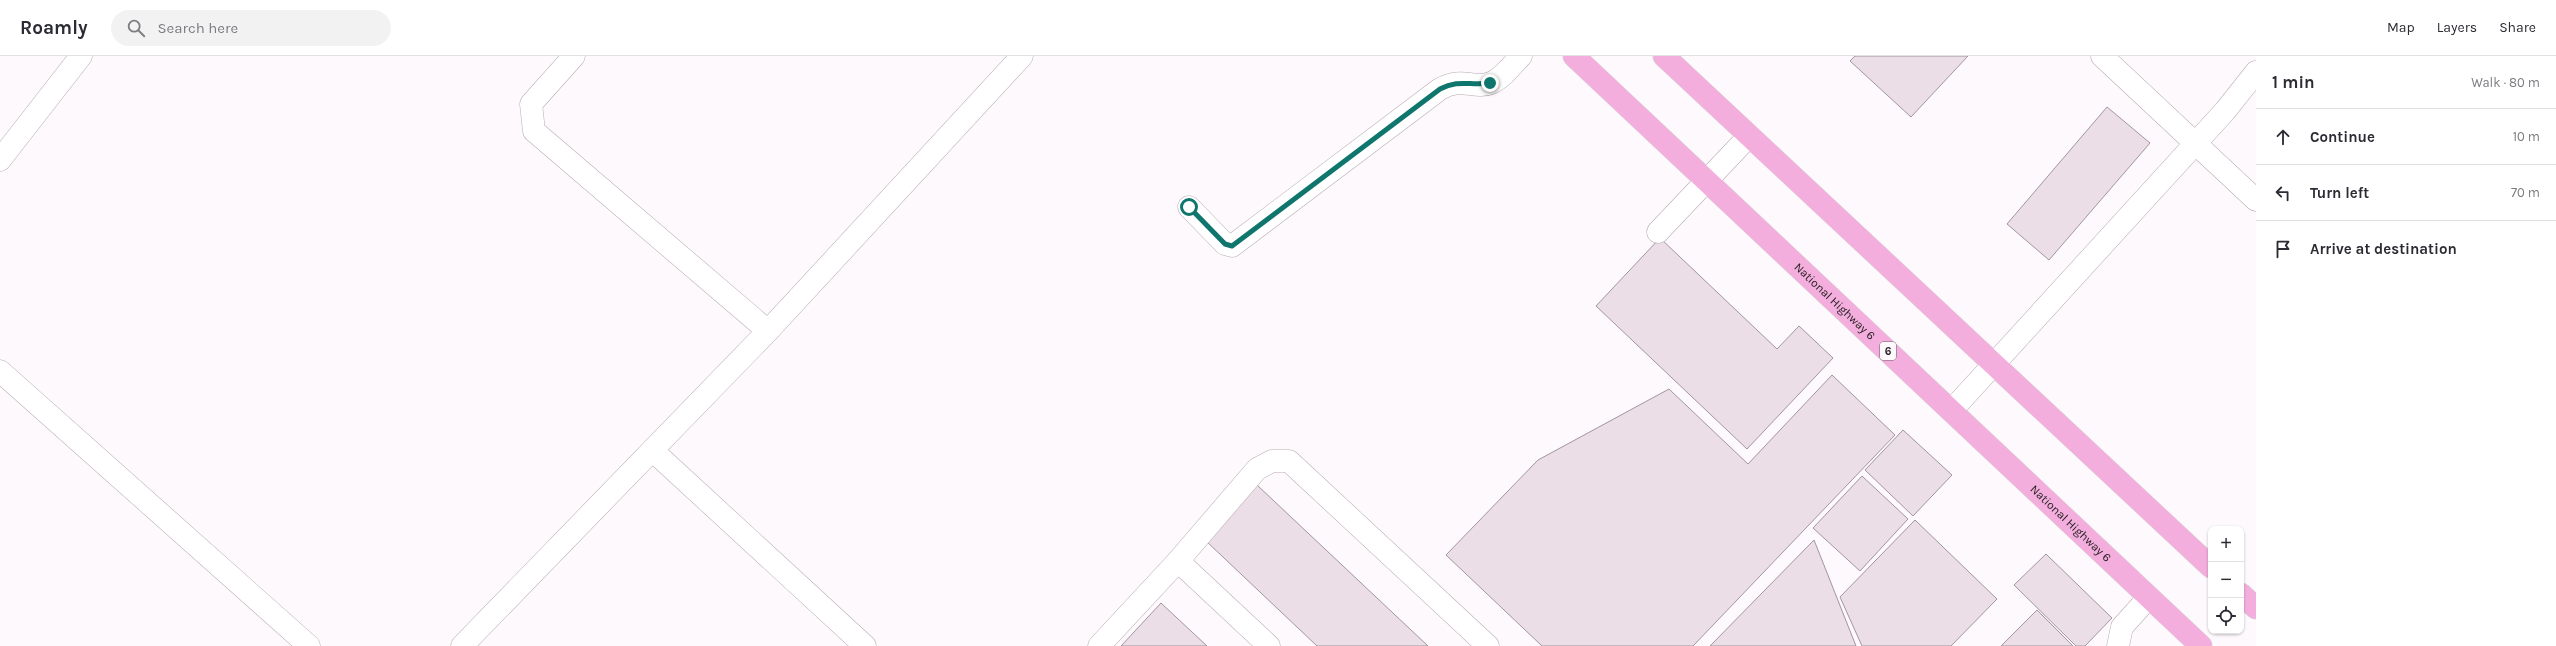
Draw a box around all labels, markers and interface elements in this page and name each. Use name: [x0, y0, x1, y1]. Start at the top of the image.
search box: [111, 10, 391, 46]
text: Roamly: [20, 17, 87, 39]
icon: search: [125, 17, 147, 39]
text: Search here: [157, 19, 238, 37]
text: Map: [2387, 19, 2415, 36]
text: Layers: [2437, 19, 2477, 36]
text: Share: [2499, 19, 2536, 36]
text: 1 min: [2272, 72, 2315, 92]
route end: [1481, 74, 1499, 92]
text: Walk · 80 m: [2471, 75, 2540, 90]
icon: ahead: [2272, 126, 2294, 148]
text: Continue: [2310, 128, 2375, 146]
text: 10 m: [2513, 129, 2540, 144]
icon: left: [2272, 182, 2294, 204]
text: Turn left: [2310, 184, 2369, 202]
text: 70 m: [2511, 185, 2540, 200]
route start: [1180, 198, 1198, 216]
icon: arrive: [2272, 238, 2294, 260]
text: Arrive at destination: [2310, 240, 2457, 258]
street label: National Highway 6: [1791, 260, 1878, 343]
road number: 6: [1880, 342, 1896, 360]
street label: National Highway 6: [2027, 482, 2114, 565]
map controls: [2208, 526, 2244, 634]
button: +: [2208, 526, 2244, 562]
button: −: [2208, 562, 2244, 598]
button: locate: [2208, 598, 2244, 634]

